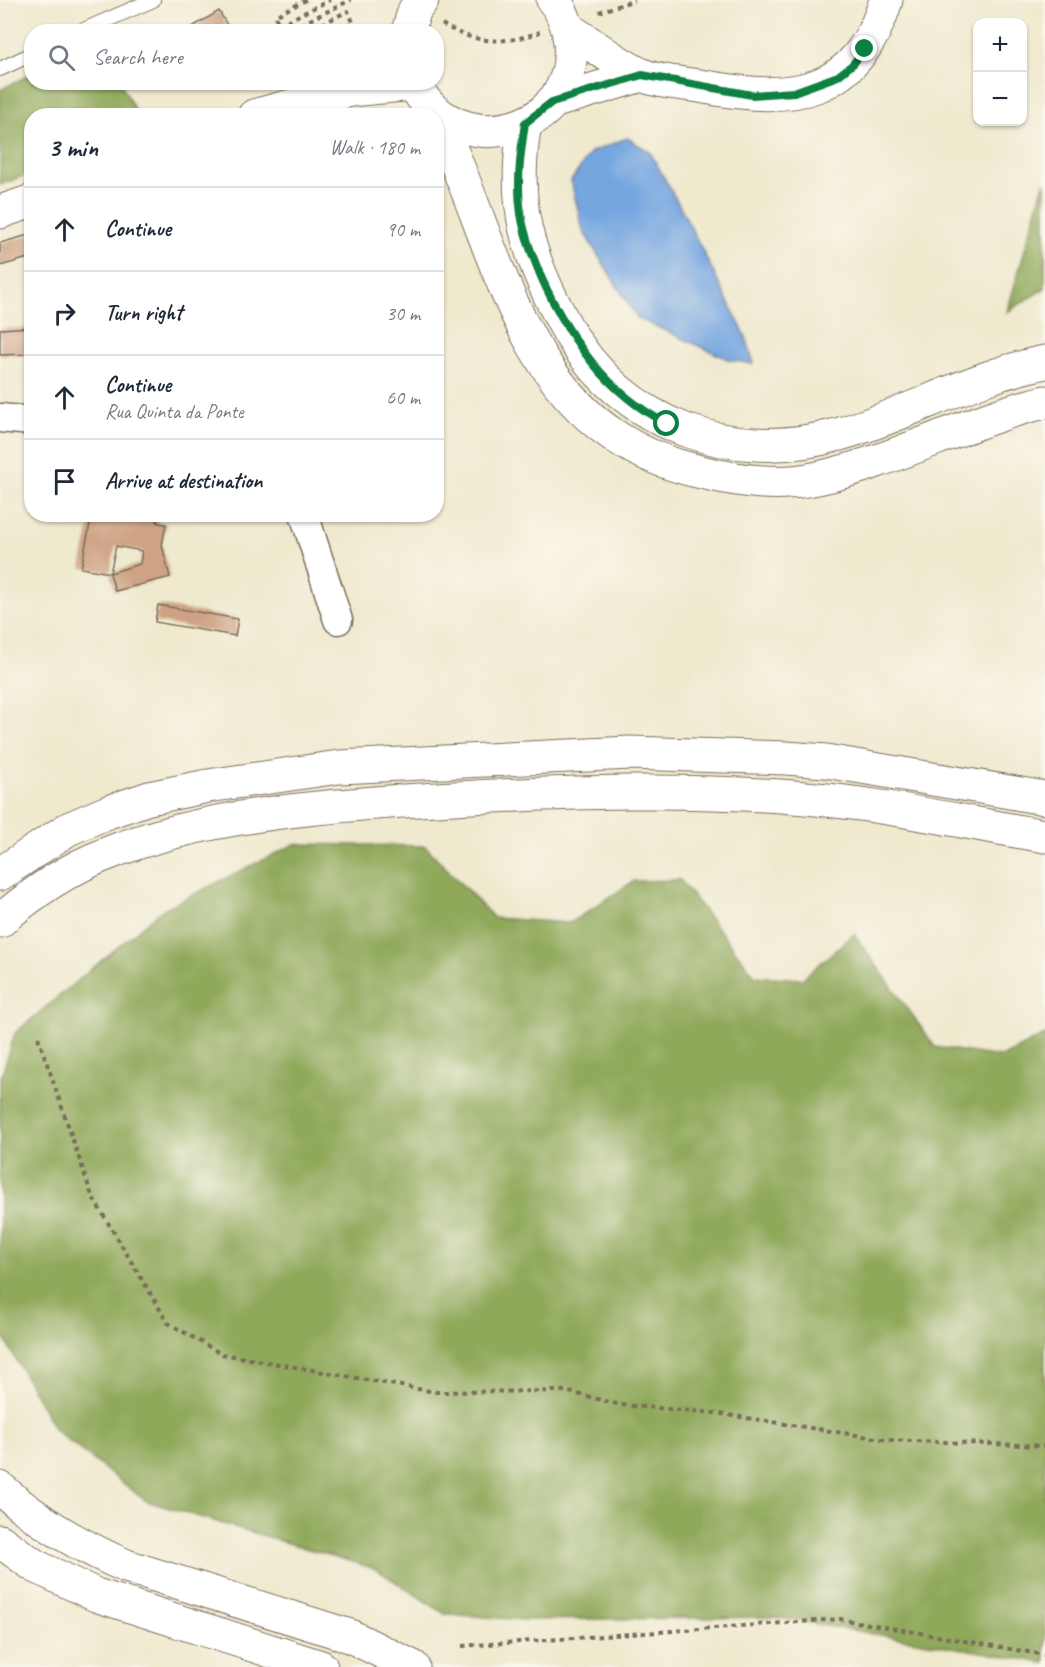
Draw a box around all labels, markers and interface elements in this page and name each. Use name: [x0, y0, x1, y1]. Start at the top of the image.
map controls: [973, 18, 1027, 126]
button: +: [973, 18, 1027, 72]
search box: [24, 24, 444, 90]
route end: [851, 35, 877, 61]
icon: search: [45, 41, 78, 74]
text: Search here: [93, 43, 183, 71]
button: −: [973, 72, 1027, 126]
text: 3 min: [48, 131, 98, 164]
text: Walk · 180 m: [330, 135, 420, 160]
icon: ahead: [48, 213, 81, 246]
text: Continue: [105, 215, 171, 243]
text: 90 m: [386, 217, 420, 242]
icon: right: [48, 297, 81, 330]
text: Turn right: [105, 299, 182, 327]
text: 30 m: [386, 301, 420, 326]
text: Continue: [105, 371, 171, 399]
icon: ahead: [48, 381, 81, 414]
text: 60 m: [386, 385, 420, 410]
text: Rua Quinta da Ponte: [105, 399, 244, 424]
route start: [653, 410, 679, 436]
icon: arrive: [48, 465, 81, 498]
text: Arrive at destination: [105, 467, 262, 495]

